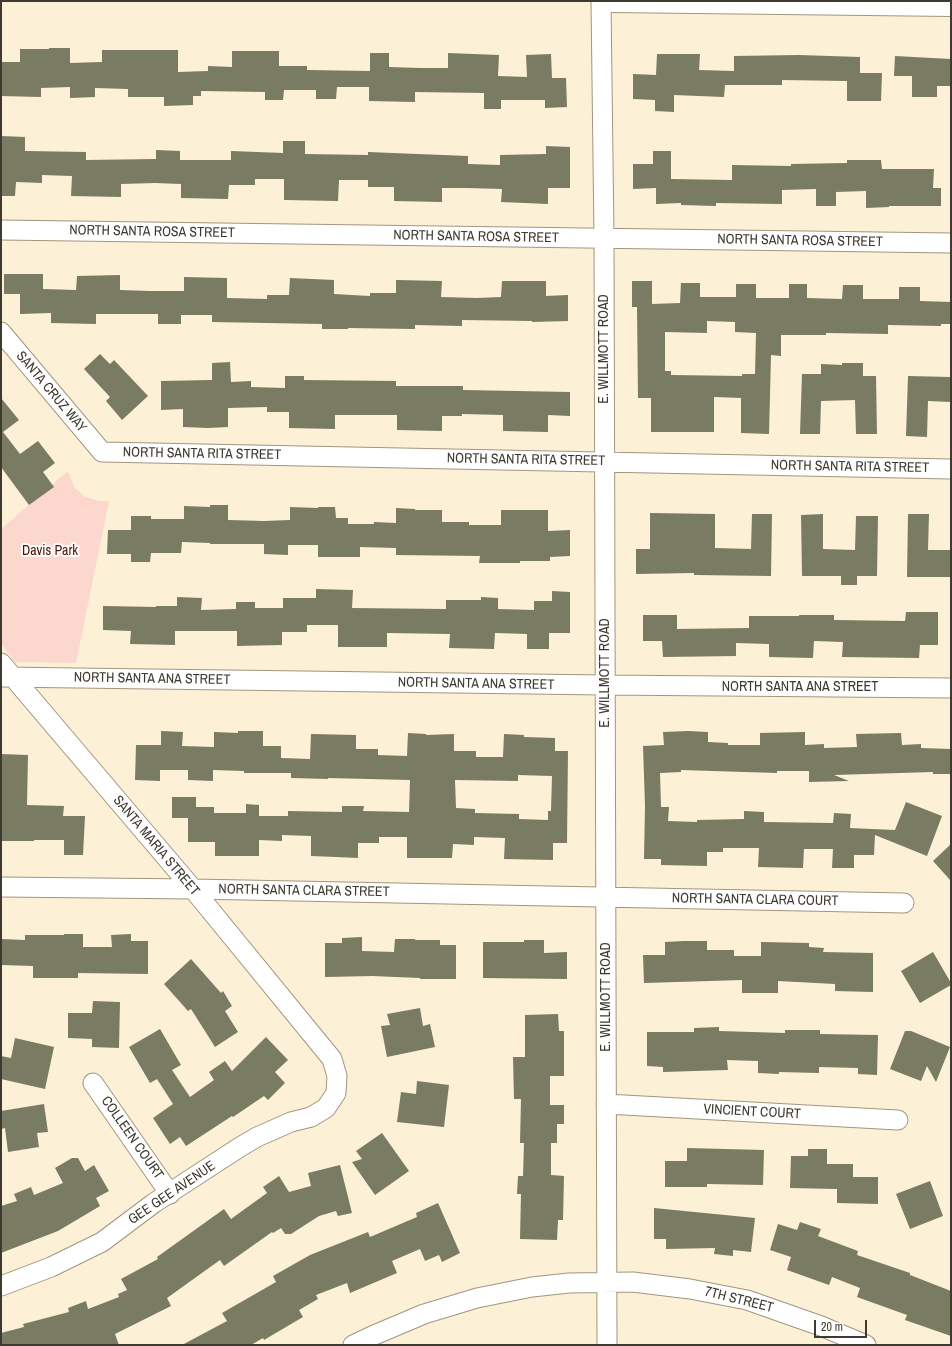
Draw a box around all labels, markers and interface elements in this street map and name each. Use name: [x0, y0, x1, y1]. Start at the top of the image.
street label: NORTH SANTA ROSA STREET: [69, 222, 235, 242]
street label: NORTH SANTA ROSA STREET: [393, 227, 559, 247]
street label: NORTH SANTA ROSA STREET: [717, 231, 883, 251]
street label: E. WILLMOTT ROAD: [596, 294, 612, 404]
street label: SANTA CRUZ WAY: [12, 348, 90, 436]
street label: NORTH SANTA RITA STREET: [123, 444, 281, 464]
street label: NORTH SANTA RITA STREET: [447, 450, 605, 470]
street label: NORTH SANTA RITA STREET: [771, 457, 929, 477]
park label: Davis Park: [22, 543, 78, 559]
street label: E. WILLMOTT ROAD: [597, 618, 613, 728]
street label: NORTH SANTA ANA STREET: [74, 669, 230, 689]
street label: NORTH SANTA ANA STREET: [398, 674, 554, 694]
street label: NORTH SANTA ANA STREET: [722, 679, 878, 695]
street label: SANTA MARIA STREET: [109, 793, 203, 899]
street label: NORTH SANTA CLARA STREET: [218, 881, 390, 901]
street label: NORTH SANTA CLARA COURT: [672, 890, 838, 910]
street label: E. WILLMOTT ROAD: [598, 942, 614, 1052]
street label: COLLEEN COURT: [97, 1093, 167, 1183]
street label: VINCIENT COURT: [703, 1101, 801, 1123]
street label: GEE GEE AVENUE: [125, 1158, 219, 1228]
street label: 7TH STREET: [703, 1283, 775, 1317]
scale bar: [816, 1312, 869, 1338]
text: 20 m: [821, 1319, 843, 1335]

